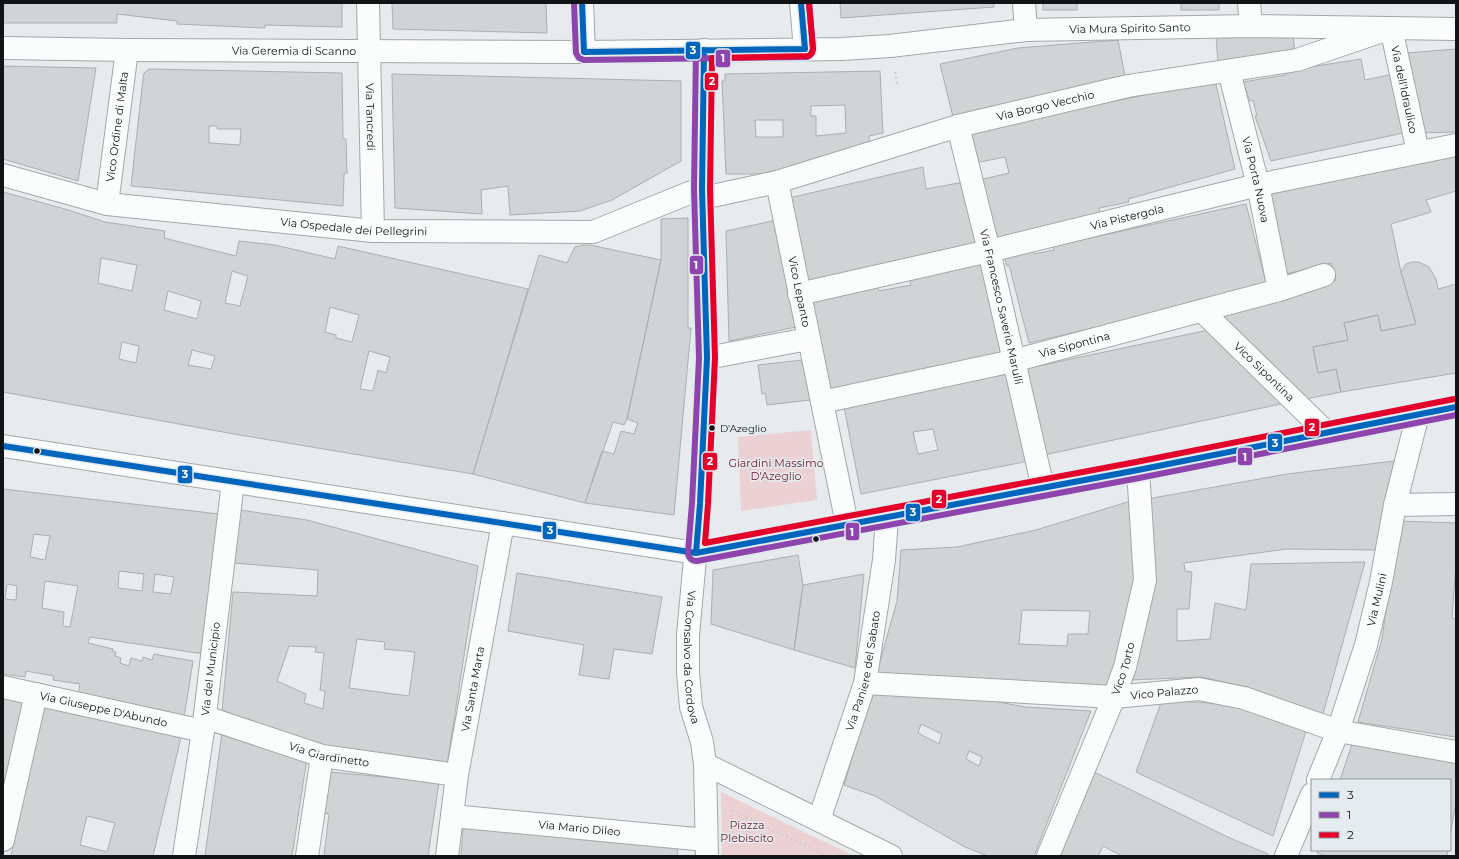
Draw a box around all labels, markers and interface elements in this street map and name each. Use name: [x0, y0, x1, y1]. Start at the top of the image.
street label: Via Mura Spirito Santo: [1069, 20, 1191, 36]
line badge: 3: [685, 41, 701, 60]
street label: Via Geremia di Scanno: [232, 43, 356, 58]
text: 3: [689, 43, 697, 57]
street label: Via dell'Idraulico: [1388, 44, 1421, 135]
line badge: 1: [715, 49, 731, 68]
text: 1: [721, 51, 725, 65]
street label: Vico Ordine di Malta: [103, 71, 131, 183]
line badge: 2: [704, 72, 719, 91]
text: 2: [709, 74, 716, 88]
street label: Via Tancredi: [363, 83, 378, 151]
street label: Via Borgo Vecchio: [995, 87, 1096, 124]
street label: Via Porta Nuova: [1239, 135, 1272, 224]
street label: Via Pistergola: [1089, 201, 1165, 233]
street label: Via Ospedale dei Pellegrini: [280, 215, 427, 238]
street label: Via Francesco Saverio Marulli: [977, 228, 1026, 386]
line badge: 1: [689, 255, 704, 275]
street label: Vico Lepanto: [785, 255, 814, 328]
text: 1: [694, 258, 698, 272]
street label: Via Sipontina: [1038, 328, 1111, 361]
street label: Vico Sipontina: [1231, 339, 1298, 404]
line badge: 2: [1304, 418, 1320, 437]
text: 2: [1309, 420, 1316, 434]
place label: D'Azeglio: [720, 422, 766, 435]
marker: D'Azeglio: [707, 423, 717, 433]
line badge: 3: [1267, 433, 1283, 452]
text: 3: [1271, 436, 1279, 450]
unlabelled marker: [32, 446, 42, 456]
line badge: 1: [1237, 447, 1253, 466]
text: 1: [1243, 450, 1247, 464]
line badge: 2: [702, 452, 718, 471]
text: 2: [707, 454, 714, 468]
park label: Giardini Massimo D'Azeglio: [728, 456, 824, 483]
line badge: 3: [177, 465, 193, 484]
text: 3: [181, 467, 189, 481]
line badge: 2: [931, 489, 947, 509]
text: 2: [936, 492, 943, 506]
line badge: 3: [905, 503, 921, 522]
text: 3: [909, 505, 917, 519]
line badge: 3: [542, 521, 557, 540]
line badge: 1: [845, 522, 860, 541]
text: 3: [546, 523, 554, 537]
text: 1: [850, 525, 854, 539]
unlabelled marker: [811, 534, 821, 544]
street label: Via Mulini: [1364, 572, 1389, 628]
street label: Via Consalvo da Cordova: [681, 590, 703, 726]
street label: Via Paniere del Sabato: [842, 610, 883, 733]
street label: Via del Municipio: [198, 621, 223, 717]
street label: Vico Torto: [1108, 641, 1138, 697]
street label: Via Santa Marta: [458, 645, 487, 733]
street label: Vico Palazzo: [1130, 682, 1199, 702]
street label: Via Giuseppe D'Abundo: [38, 688, 169, 730]
street label: Via Giardinetto: [287, 738, 370, 770]
legend: [1311, 779, 1451, 851]
text: 3: [1347, 787, 1354, 802]
text: 1: [1347, 807, 1351, 822]
street label: Via Mario Dileo: [538, 817, 621, 839]
park label: Piazza Plebiscito: [720, 818, 774, 845]
text: 2: [1347, 827, 1354, 842]

